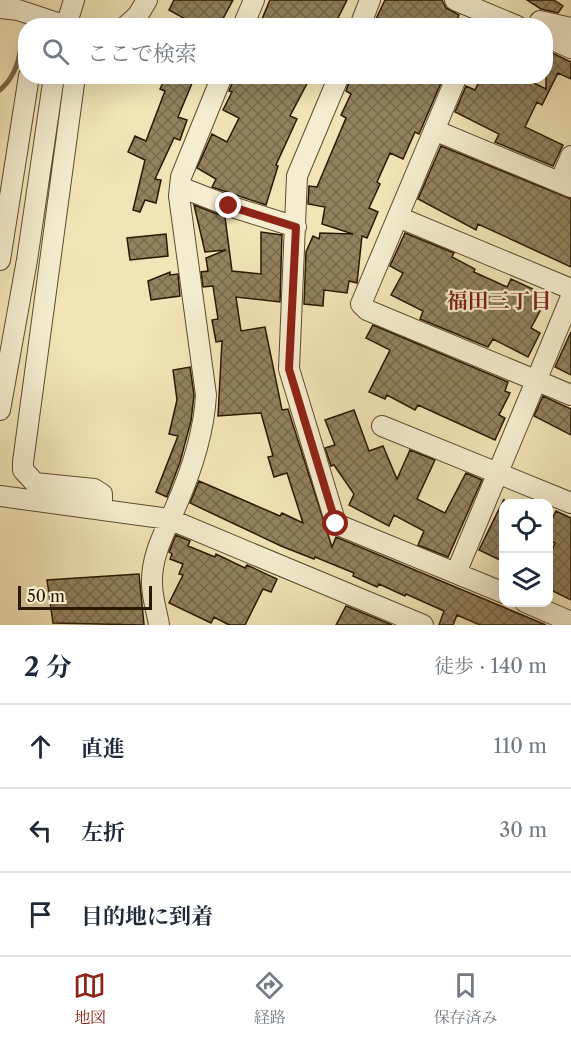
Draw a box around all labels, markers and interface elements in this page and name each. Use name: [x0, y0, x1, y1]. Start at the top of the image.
search box: [18, 18, 553, 84]
icon: search: [39, 35, 72, 68]
text: ここで検索: [87, 40, 197, 67]
route end: [215, 192, 241, 218]
district label: 福田三丁目: [447, 288, 552, 313]
map controls: [499, 499, 553, 607]
button: locate: [499, 499, 553, 553]
route start: [322, 510, 348, 536]
button: layers: [499, 553, 553, 607]
scale bar: [18, 583, 152, 610]
text: 50 m: [27, 586, 65, 606]
text: 2 分: [24, 651, 72, 683]
text: 徒歩 · 140 m: [434, 654, 547, 678]
icon: ahead: [24, 730, 57, 763]
text: 110 m: [494, 734, 547, 758]
text: 直進: [81, 735, 125, 762]
icon: left: [24, 814, 57, 847]
text: 30 m: [499, 818, 547, 842]
text: 左折: [81, 819, 125, 846]
icon: arrive: [24, 898, 57, 931]
text: 目的地に到着: [81, 903, 213, 930]
tab: 地図: [73, 969, 106, 1028]
tab: 経路: [253, 969, 286, 1028]
tab: 保存済み: [433, 969, 497, 1028]

